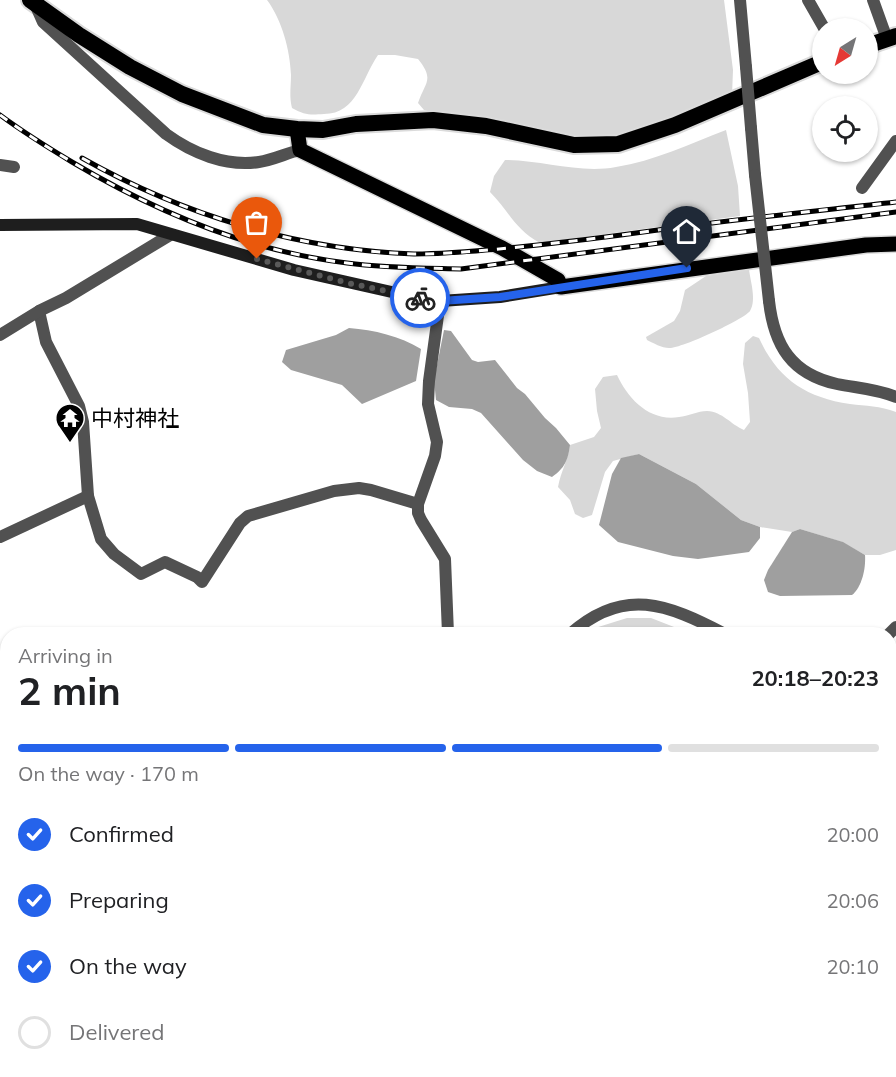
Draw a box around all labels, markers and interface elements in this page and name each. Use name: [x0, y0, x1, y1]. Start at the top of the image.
north arrow: [812, 18, 878, 84]
map controls: [812, 18, 878, 162]
button: locate: [812, 96, 878, 162]
pin: [231, 197, 282, 259]
icon: bag: [240, 206, 273, 239]
pin: [661, 206, 712, 268]
icon: home: [670, 215, 703, 248]
courier: [390, 268, 450, 328]
icon: bike: [404, 282, 437, 315]
temple icon: 中村神社: [54, 402, 86, 444]
place label: 中村神社: [91, 404, 179, 432]
text: Arriving in: [18, 643, 113, 668]
text: 20:18–20:23: [751, 664, 879, 692]
text: 2 min: [18, 666, 121, 715]
text: On the way · 170 m: [18, 761, 199, 786]
icon: check: [18, 818, 51, 851]
text: Confirmed: [69, 820, 174, 848]
text: 20:00: [826, 822, 879, 847]
icon: check: [18, 884, 51, 917]
text: Preparing: [69, 886, 169, 914]
text: 20:06: [826, 888, 879, 913]
icon: check: [18, 950, 51, 983]
text: On the way: [69, 952, 187, 980]
text: 20:10: [826, 954, 879, 979]
text: Delivered: [69, 1018, 164, 1046]

